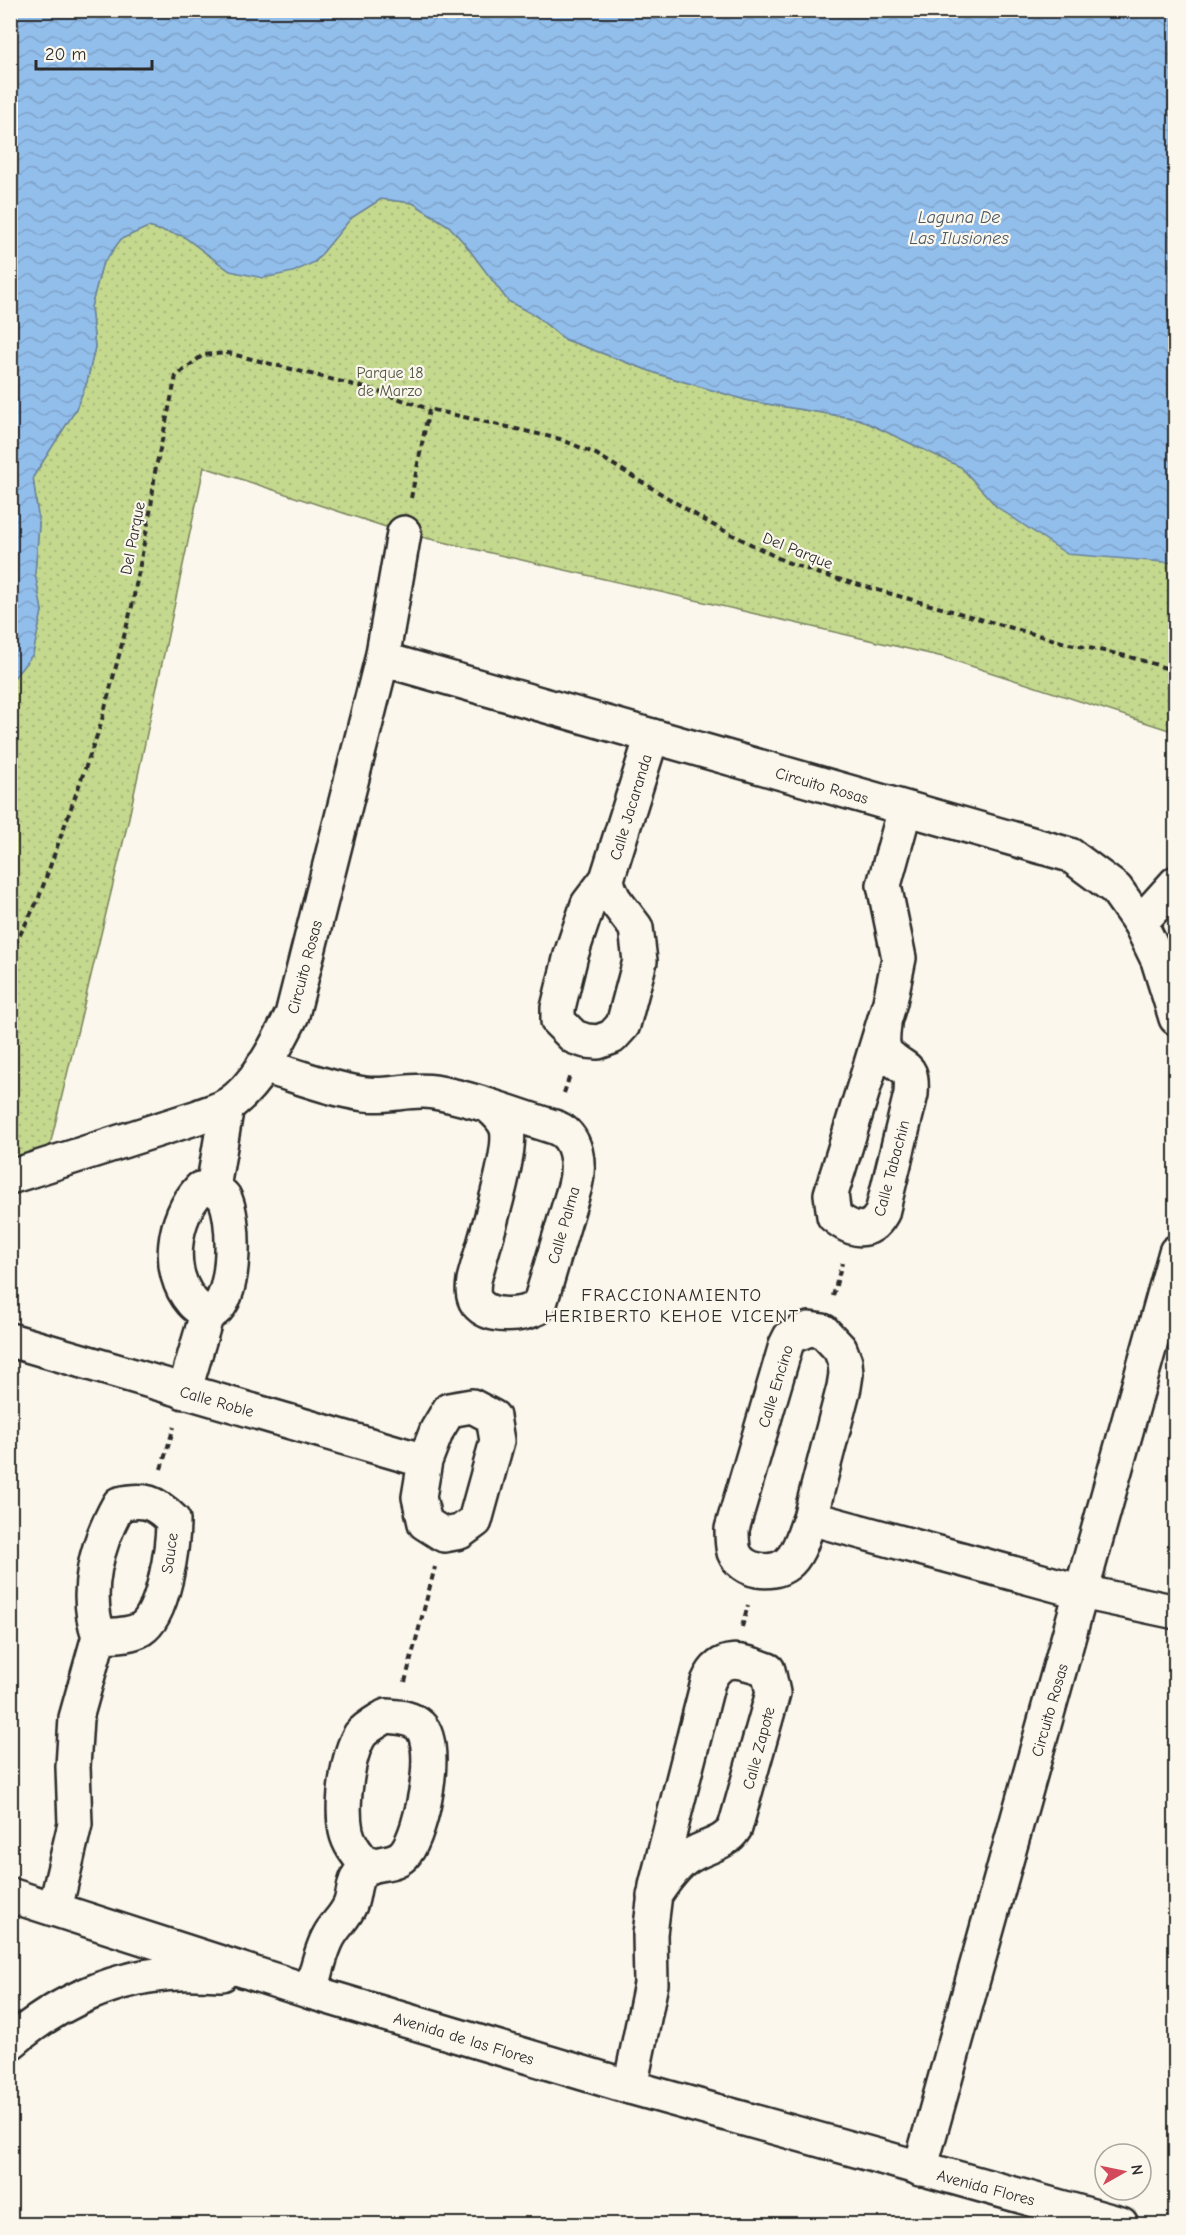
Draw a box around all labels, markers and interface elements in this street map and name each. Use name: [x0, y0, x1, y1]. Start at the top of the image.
scale bar: [36, 33, 152, 71]
text: 20 m: [45, 44, 86, 65]
water label: Laguna De Las Ilusiones: [909, 207, 1009, 249]
park label: Parque 18 de Marzo: [357, 364, 424, 400]
street label: Del Parque: [117, 500, 149, 576]
street label: Del Parque: [760, 529, 835, 573]
street label: Calle Jacaranda: [606, 752, 656, 862]
street label: Circuito Rosas: [773, 764, 871, 808]
street label: Circuito Rosas: [284, 918, 326, 1016]
street label: Calle Tabachin: [870, 1118, 913, 1218]
street label: Calle Palma: [544, 1184, 584, 1266]
district label: FRACCIONAMIENTO HERIBERTO KEHOE VICENT: [544, 1285, 800, 1327]
street label: Calle Encino: [755, 1343, 797, 1430]
street label: Calle Roble: [178, 1383, 256, 1421]
street label: Sauce: [158, 1532, 182, 1575]
street label: Circuito Rosas: [1028, 1661, 1072, 1759]
street label: Calle Zapote: [739, 1705, 779, 1792]
street label: Avenida de las Flores: [391, 2009, 536, 2069]
north arrow: [1093, 2142, 1153, 2202]
text: N: [1127, 2163, 1147, 2176]
street label: Avenida Flores: [935, 2166, 1037, 2210]

